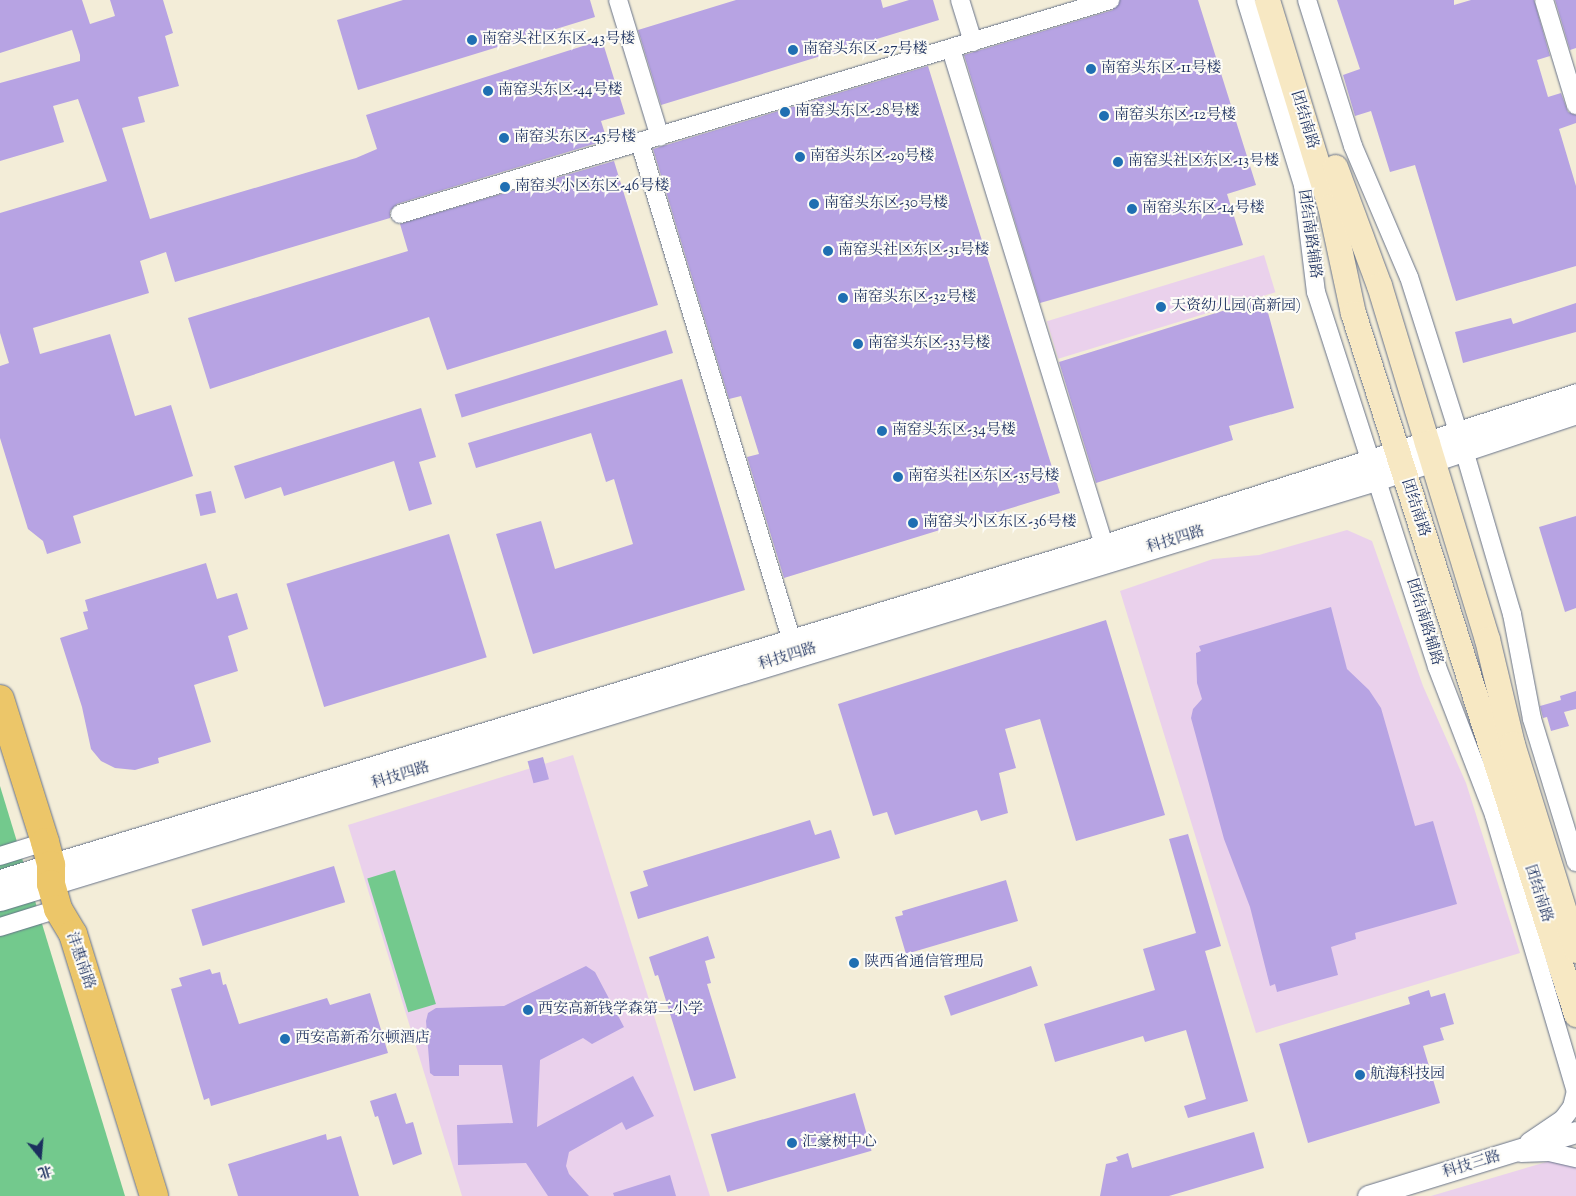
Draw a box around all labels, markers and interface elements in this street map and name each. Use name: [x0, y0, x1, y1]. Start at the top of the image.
place label: 南窑头社区东区-43号楼: [482, 31, 635, 49]
marker: 南窑头社区东区-43号楼: [466, 34, 478, 46]
place label: 南窑头东区-27号楼: [803, 41, 927, 59]
marker: 南窑头东区-27号楼: [787, 44, 799, 56]
place label: 南窑头东区-11号楼: [1101, 60, 1221, 78]
marker: 南窑头东区-11号楼: [1085, 63, 1097, 75]
place label: 南窑头东区-44号楼: [498, 82, 622, 100]
marker: 南窑头东区-44号楼: [482, 85, 494, 97]
street label: 团结南路: [1287, 89, 1321, 151]
place label: 南窑头东区-28号楼: [795, 103, 919, 121]
marker: 南窑头东区-28号楼: [779, 106, 791, 118]
place label: 南窑头东区-12号楼: [1114, 107, 1236, 125]
marker: 南窑头东区-12号楼: [1098, 110, 1110, 122]
place label: 南窑头东区-45号楼: [514, 129, 636, 147]
marker: 南窑头东区-45号楼: [498, 132, 510, 144]
place label: 南窑头东区-29号楼: [810, 148, 934, 166]
marker: 南窑头东区-29号楼: [794, 151, 806, 163]
place label: 南窑头社区东区-13号楼: [1128, 153, 1279, 171]
marker: 南窑头社区东区-13号楼: [1112, 156, 1124, 168]
place label: 南窑头小区东区-46号楼: [515, 178, 669, 196]
marker: 南窑头小区东区-46号楼: [499, 181, 511, 193]
street label: 团结南路辅路: [1294, 188, 1324, 280]
place label: 南窑头东区-30号楼: [824, 195, 948, 213]
marker: 南窑头东区-30号楼: [808, 198, 820, 210]
place label: 南窑头东区-14号楼: [1142, 200, 1265, 218]
marker: 南窑头东区-14号楼: [1126, 203, 1138, 215]
place label: 南窑头社区东区-31号楼: [838, 242, 989, 260]
marker: 南窑头社区东区-31号楼: [822, 245, 834, 257]
place label: 南窑头东区-32号楼: [853, 289, 976, 307]
marker: 南窑头东区-32号楼: [837, 292, 849, 304]
place label: 天资幼儿园(高新园): [1171, 298, 1301, 316]
marker: 天资幼儿园(高新园): [1155, 301, 1167, 313]
place label: 南窑头东区-33号楼: [868, 335, 990, 353]
marker: 南窑头东区-33号楼: [852, 338, 864, 350]
place label: 南窑头东区-34号楼: [892, 422, 1016, 440]
marker: 南窑头东区-34号楼: [876, 425, 888, 437]
place label: 南窑头社区东区-35号楼: [908, 468, 1059, 486]
marker: 南窑头社区东区-35号楼: [892, 471, 904, 483]
street label: 团结南路: [1397, 477, 1433, 539]
place label: 南窑头小区东区-36号楼: [923, 514, 1076, 532]
marker: 南窑头小区东区-36号楼: [907, 517, 919, 529]
street label: 科技四路: [1145, 523, 1207, 557]
street label: 团结南路辅路: [1402, 576, 1446, 668]
street label: 科技四路: [757, 640, 819, 674]
street label: 科技四路: [370, 759, 432, 793]
street label: 团结南路: [1520, 863, 1556, 925]
street label: 沣惠南路: [62, 930, 98, 992]
place label: 陕西省通信管理局: [864, 954, 984, 972]
marker: 陕西省通信管理局: [848, 957, 860, 969]
place label: 西安高新钱学森第二小学: [538, 1001, 703, 1019]
marker: 西安高新钱学森第二小学: [522, 1004, 534, 1016]
place label: 西安高新希尔顿酒店: [295, 1030, 430, 1048]
marker: 西安高新希尔顿酒店: [279, 1033, 291, 1045]
place label: 航海科技园: [1370, 1066, 1445, 1084]
marker: 航海科技园: [1354, 1069, 1366, 1081]
north arrow: [15, 1131, 65, 1181]
place label: 汇豪树中心: [802, 1134, 877, 1152]
marker: 汇豪树中心: [786, 1137, 798, 1149]
street label: 科技三路: [1441, 1148, 1503, 1182]
text: 北: [35, 1159, 54, 1182]

